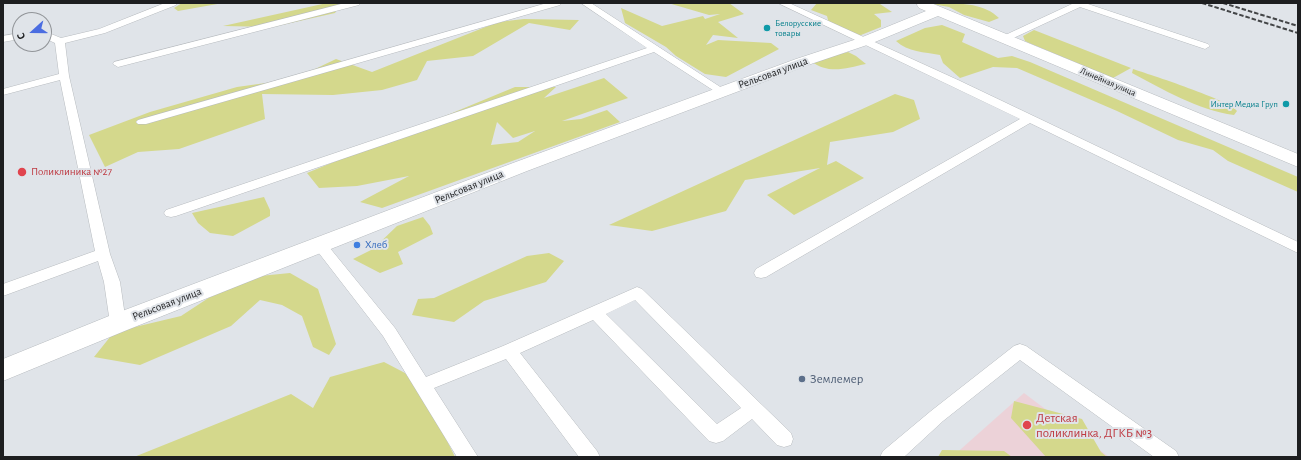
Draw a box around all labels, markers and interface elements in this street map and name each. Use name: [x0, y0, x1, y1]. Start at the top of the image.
north arrow: [12, 12, 52, 52]
place label: Белорусские товары: [775, 18, 821, 39]
marker: Белорусские товары: [762, 23, 772, 33]
text: С: [15, 31, 27, 41]
street label: Рельсовая улица: [736, 54, 810, 92]
street label: Линейная улица: [1079, 65, 1137, 99]
place label: Интер Медиа Груп: [1210, 99, 1278, 109]
marker: Интер Медиа Груп: [1281, 99, 1291, 109]
place label: Поликлиника №27: [31, 165, 112, 179]
marker: Поликлиника №27: [16, 166, 28, 178]
street label: Рельсовая улица: [433, 167, 505, 207]
place label: Хлеб: [365, 238, 387, 252]
marker: Хлеб: [352, 240, 362, 250]
street label: Рельсовая улица: [131, 285, 203, 323]
place label: Землемер: [810, 371, 863, 387]
marker: Землемер: [797, 374, 807, 384]
place label: Детская поликлинка, ДГКБ №3: [1036, 410, 1152, 441]
marker: Детская поликлинка, ДГКБ №3: [1021, 419, 1033, 431]

